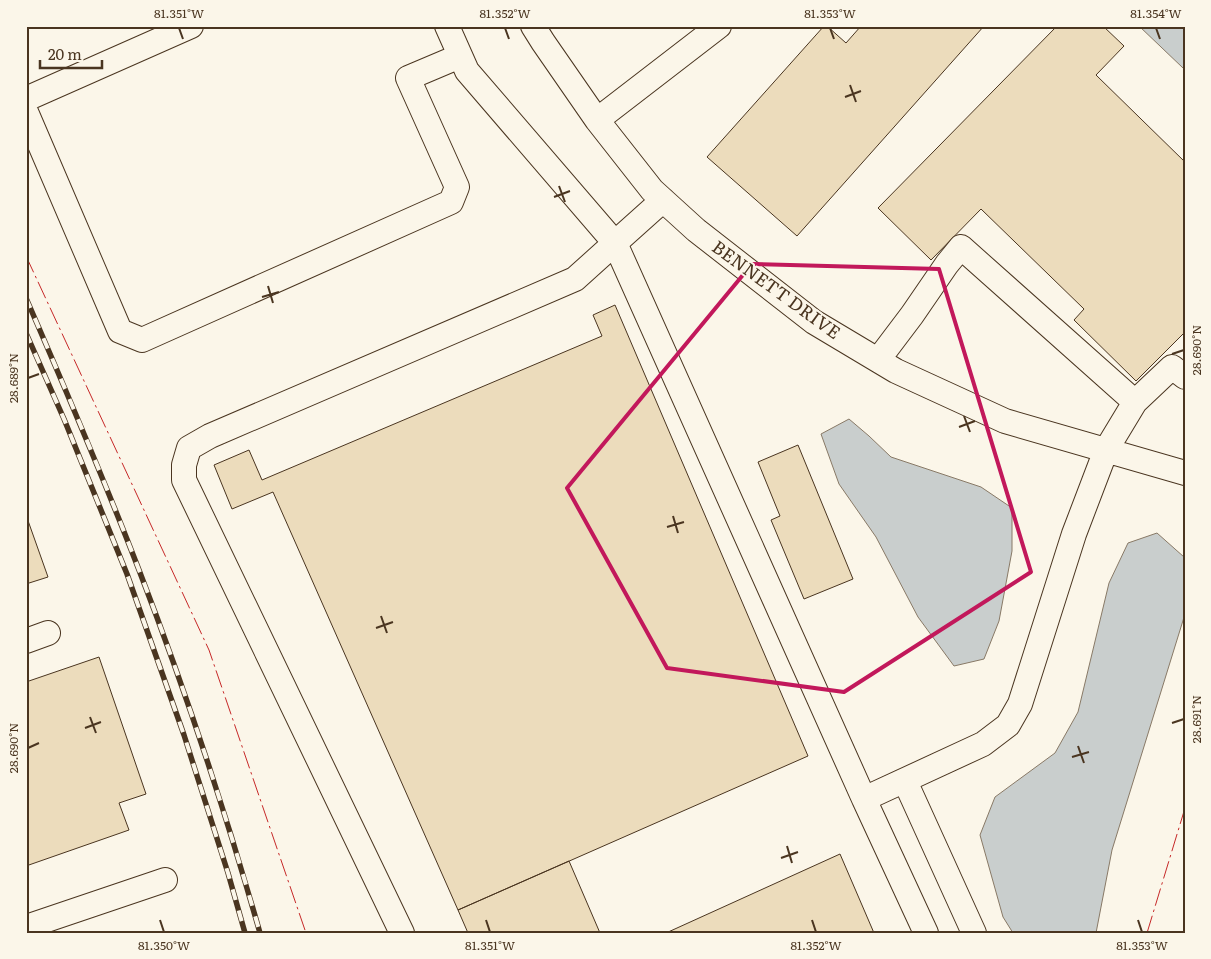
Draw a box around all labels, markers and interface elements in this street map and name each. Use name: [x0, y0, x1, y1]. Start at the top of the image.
text: 81.351°W: [154, 4, 204, 22]
text: 81.352°W: [479, 4, 531, 22]
text: 81.353°W: [804, 4, 856, 22]
text: 81.354°W: [1130, 4, 1182, 22]
scale bar: [40, 38, 102, 70]
text: 20 m: [48, 42, 82, 65]
street label: BENNETT DRIVE: [707, 233, 847, 345]
text: 28.690°N: [1187, 325, 1205, 375]
text: 28.689°N: [4, 353, 22, 403]
text: 28.691°N: [1187, 695, 1205, 743]
text: 28.690°N: [4, 723, 22, 773]
text: 81.350°W: [138, 936, 190, 954]
text: 81.351°W: [465, 936, 515, 954]
text: 81.352°W: [790, 936, 842, 954]
text: 81.353°W: [1116, 936, 1168, 954]

